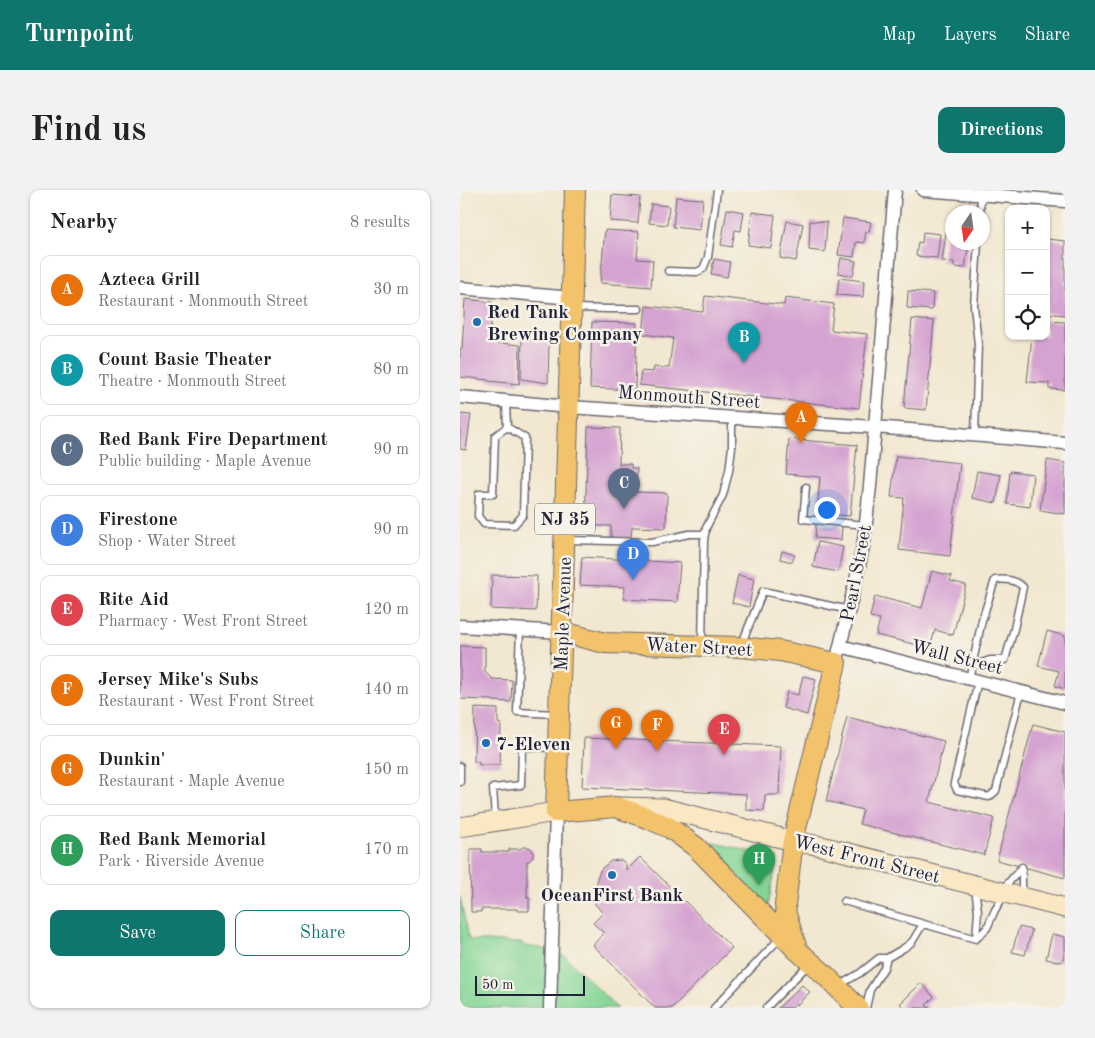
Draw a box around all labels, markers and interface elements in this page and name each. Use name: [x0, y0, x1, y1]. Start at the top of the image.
text: Turnpoint: [25, 23, 133, 47]
text: Map: [882, 26, 916, 44]
text: Layers: [944, 26, 996, 44]
text: Share: [1024, 26, 1070, 44]
button: Directions: [938, 107, 1065, 153]
text: Find us: [30, 113, 146, 148]
north arrow: [945, 205, 990, 250]
map controls: [1005, 205, 1050, 340]
button: +: [1005, 205, 1050, 250]
text: Nearby: [50, 212, 118, 233]
text: 8 results: [350, 215, 410, 231]
button: −: [1005, 250, 1050, 295]
text: Azteca Grill: [98, 271, 200, 290]
text: A: [61, 282, 73, 298]
text: 30 m: [373, 282, 409, 298]
text: Restaurant · Monmouth Street: [98, 294, 308, 310]
button: locate: [1005, 295, 1050, 340]
place label: Red Tank Brewing Company: [487, 304, 642, 345]
marker: Red Tank Brewing Company: [471, 316, 483, 328]
pin: B: [728, 322, 760, 363]
text: Count Basie Theater: [98, 351, 272, 370]
text: B: [61, 362, 73, 378]
text: 80 m: [373, 362, 409, 378]
text: Theatre · Monmouth Street: [98, 374, 287, 390]
street label: Monmouth Street: [617, 384, 761, 413]
pin: A: [785, 402, 817, 443]
text: Red Bank Fire Department: [98, 431, 328, 450]
text: C: [62, 442, 72, 458]
text: 90 m: [373, 442, 409, 458]
text: Public building · Maple Avenue: [98, 454, 311, 470]
pin: C: [608, 468, 640, 509]
your location: [814, 497, 840, 523]
road number: NJ 35: [535, 504, 595, 534]
text: Firestone: [98, 511, 178, 530]
text: D: [61, 522, 73, 538]
text: 90 m: [373, 522, 409, 538]
street label: Pearl Street: [839, 523, 876, 624]
text: Shop · Water Street: [98, 534, 236, 550]
pin: D: [617, 539, 649, 580]
street label: Maple Avenue: [553, 556, 576, 672]
text: Rite Aid: [98, 591, 169, 610]
text: E: [61, 602, 73, 618]
text: 120 m: [364, 602, 409, 618]
text: Pharmacy · West Front Street: [98, 614, 308, 630]
street label: Water Street: [645, 636, 753, 661]
street label: Wall Street: [908, 638, 1004, 679]
text: Jersey Mike's Subs: [98, 671, 259, 690]
text: F: [62, 682, 72, 698]
text: 140 m: [364, 682, 409, 698]
text: Restaurant · West Front Street: [98, 694, 314, 710]
pin: G: [600, 708, 632, 749]
pin: F: [641, 710, 673, 751]
pin: E: [708, 714, 740, 755]
place label: 7-Eleven: [496, 736, 571, 755]
marker: 7-Eleven: [480, 737, 492, 749]
text: Dunkin': [98, 751, 165, 770]
text: G: [61, 762, 73, 778]
text: 150 m: [364, 762, 409, 778]
text: Restaurant · Maple Avenue: [98, 774, 285, 790]
text: Red Bank Memorial: [98, 831, 266, 850]
street label: West Front Street: [791, 833, 941, 888]
text: H: [60, 842, 74, 858]
text: 170 m: [364, 842, 409, 858]
pin: H: [743, 844, 775, 885]
text: Park · Riverside Avenue: [98, 854, 264, 870]
marker: OceanFirst Bank: [606, 869, 618, 881]
place label: OceanFirst Bank: [541, 887, 684, 906]
button: Save: [50, 910, 225, 956]
button: Share: [235, 910, 410, 956]
scale bar: [475, 973, 585, 996]
text: 50 m: [482, 978, 513, 992]

